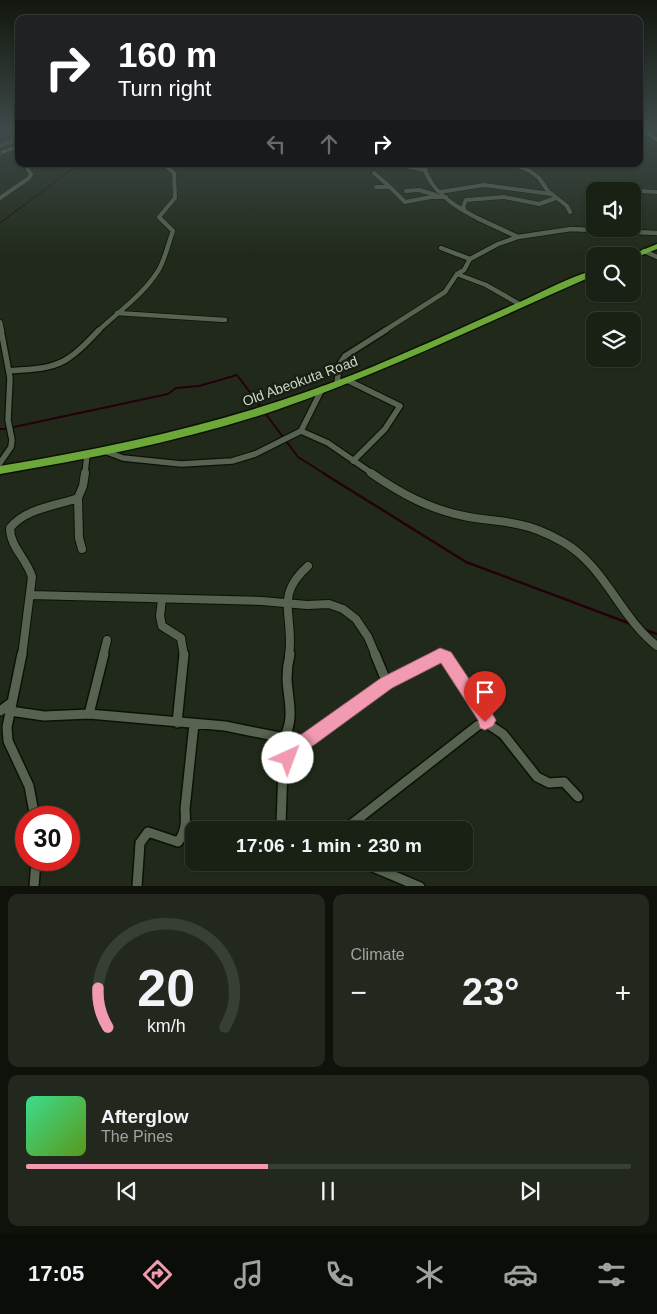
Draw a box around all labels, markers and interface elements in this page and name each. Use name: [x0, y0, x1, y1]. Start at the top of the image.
icon: right: [35, 35, 100, 100]
text: 160 m: [118, 35, 217, 74]
text: Turn right: [118, 76, 211, 101]
icon: left: [262, 130, 290, 158]
icon: ahead: [315, 130, 343, 158]
icon: right: [368, 130, 396, 158]
map controls: [586, 182, 641, 367]
button: sound: [586, 182, 641, 237]
button: search: [586, 247, 641, 302]
button: layers: [586, 312, 641, 367]
street label: Old Abeokuta Road: [240, 353, 360, 409]
pin: [464, 671, 506, 722]
icon: arrive: [471, 678, 499, 706]
position arrow: [261, 731, 313, 783]
speed limit sign: 30: [15, 806, 80, 871]
text: 17:06 · 1 min · 230 m: [236, 835, 422, 856]
text: Climate: [351, 946, 405, 963]
text: 20: [137, 959, 195, 1017]
text: 23°: [462, 971, 519, 1013]
text: −: [351, 977, 367, 1008]
text: +: [615, 977, 631, 1008]
text: km/h: [147, 1016, 186, 1036]
text: Afterglow: [101, 1106, 189, 1127]
text: The Pines: [101, 1128, 173, 1145]
icon: previous: [113, 1177, 141, 1205]
icon: pause: [314, 1177, 342, 1205]
icon: next: [516, 1177, 544, 1205]
icon: directions: [140, 1257, 175, 1292]
icon: music: [231, 1257, 266, 1292]
icon: phone: [322, 1257, 357, 1292]
icon: climate: [412, 1257, 447, 1292]
icon: car: [503, 1257, 538, 1292]
icon: filters: [594, 1257, 629, 1292]
text: 17:05: [28, 1261, 84, 1286]

